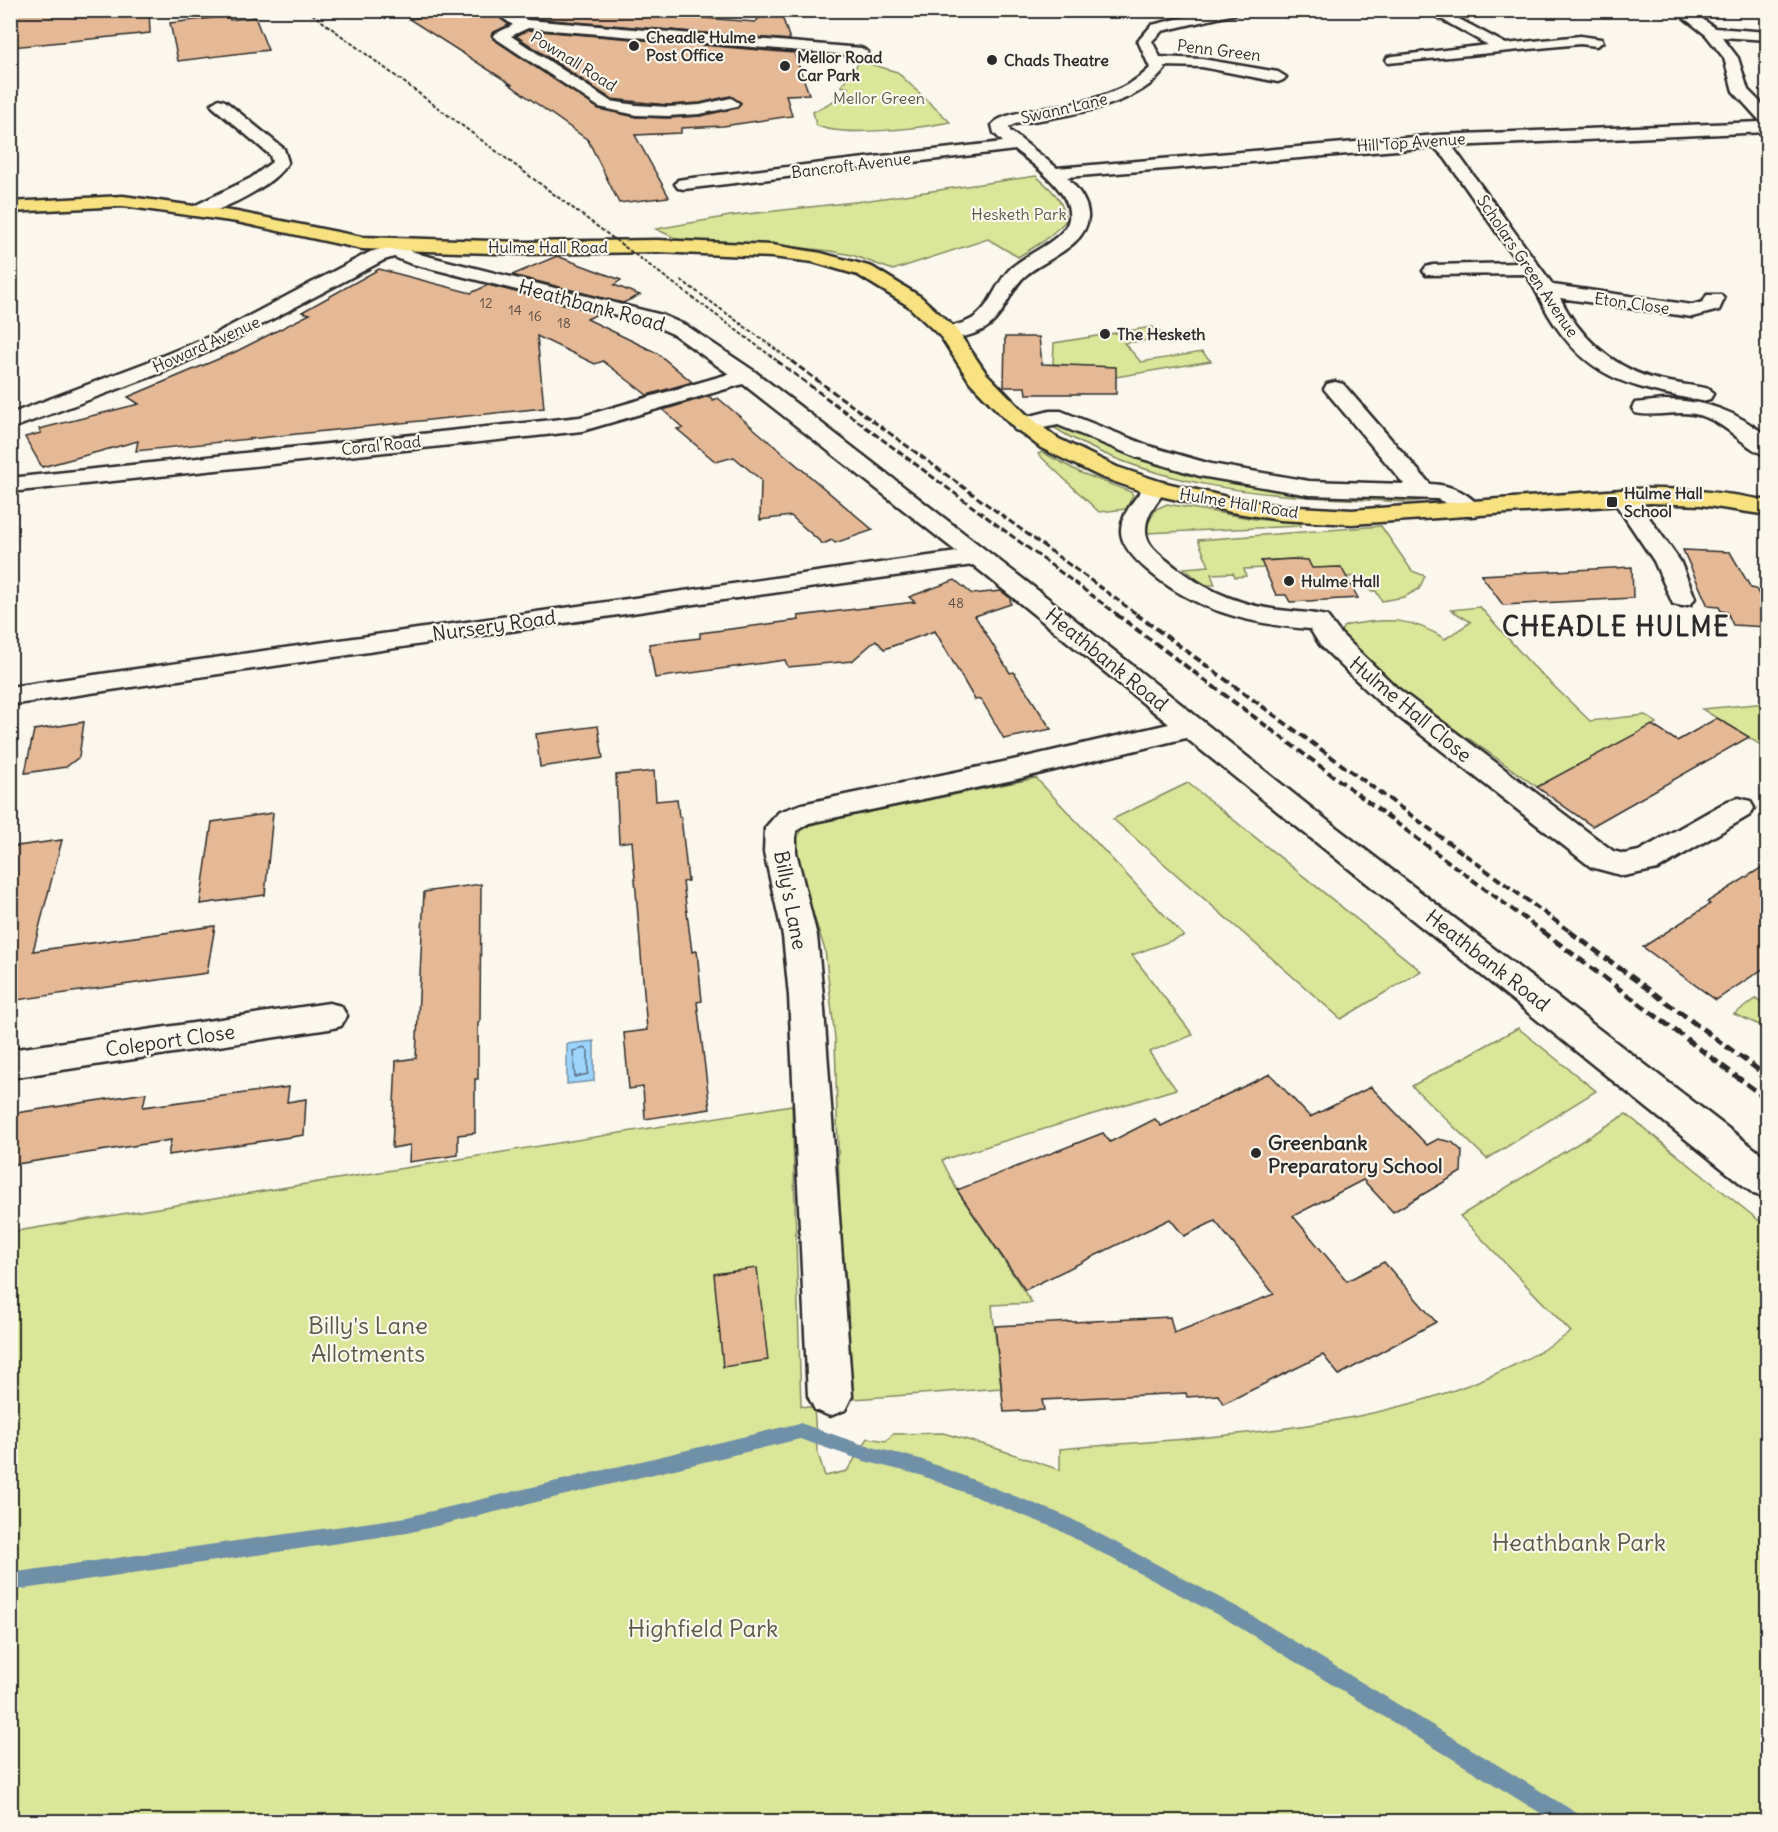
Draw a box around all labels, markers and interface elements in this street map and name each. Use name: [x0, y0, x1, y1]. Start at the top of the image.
street label: Pownall Road: [527, 27, 621, 95]
place label: Cheadle Hulme Post Office: [646, 27, 756, 65]
street label: Penn Green: [1176, 35, 1262, 65]
marker: Cheadle Hulme Post Office: [627, 39, 641, 53]
place label: Mellor Road Car Park: [797, 47, 883, 85]
place label: Chads Theatre: [1004, 50, 1109, 70]
marker: Chads Theatre: [985, 53, 999, 67]
marker: Mellor Road Car Park: [778, 59, 792, 73]
park label: Mellor Green: [833, 88, 925, 108]
street label: Swann Lane: [1019, 88, 1109, 128]
street label: Hill Top Avenue: [1356, 128, 1466, 156]
street label: Bancroft Avenue: [790, 148, 912, 182]
street label: Scholars Green Avenue: [1473, 191, 1583, 341]
park label: Hesketh Park: [971, 204, 1067, 224]
street label: Hulme Hall Road: [488, 237, 608, 257]
street label: Heathbank Road: [516, 273, 668, 337]
street label: Eton Close: [1593, 288, 1671, 318]
house number: 12: [479, 294, 493, 312]
house number: 14: [508, 301, 522, 319]
house number: 16: [528, 307, 542, 325]
street label: Howard Avenue: [149, 311, 263, 377]
house number: 18: [557, 314, 571, 332]
place label: The Hesketh: [1117, 324, 1206, 344]
marker: The Hesketh: [1098, 327, 1112, 341]
street label: Coral Road: [340, 431, 422, 459]
place label: Hulme Hall School: [1624, 483, 1703, 521]
street label: Hulme Hall Road: [1178, 484, 1300, 522]
marker: Hulme Hall School: [1605, 495, 1619, 509]
place label: Hulme Hall: [1301, 571, 1380, 591]
marker: Hulme Hall: [1282, 574, 1296, 588]
house number: 48: [948, 594, 964, 612]
street label: Heathbank Road: [1041, 602, 1174, 716]
street label: Nursery Road: [431, 604, 558, 646]
district label: CHEADLE HULME: [1502, 610, 1730, 643]
street label: Hulme Hall Close: [1345, 651, 1477, 767]
street label: Billy's Lane: [769, 848, 813, 952]
street label: Heathbank Road: [1421, 904, 1555, 1016]
street label: Coleport Close: [104, 1019, 236, 1061]
place label: Greenbank Preparatory School: [1268, 1130, 1443, 1178]
marker: Greenbank Preparatory School: [1249, 1146, 1263, 1160]
park label: Billy's Lane Allotments: [308, 1310, 428, 1368]
park label: Heathbank Park: [1492, 1527, 1666, 1557]
park label: Highfield Park: [628, 1613, 778, 1643]

